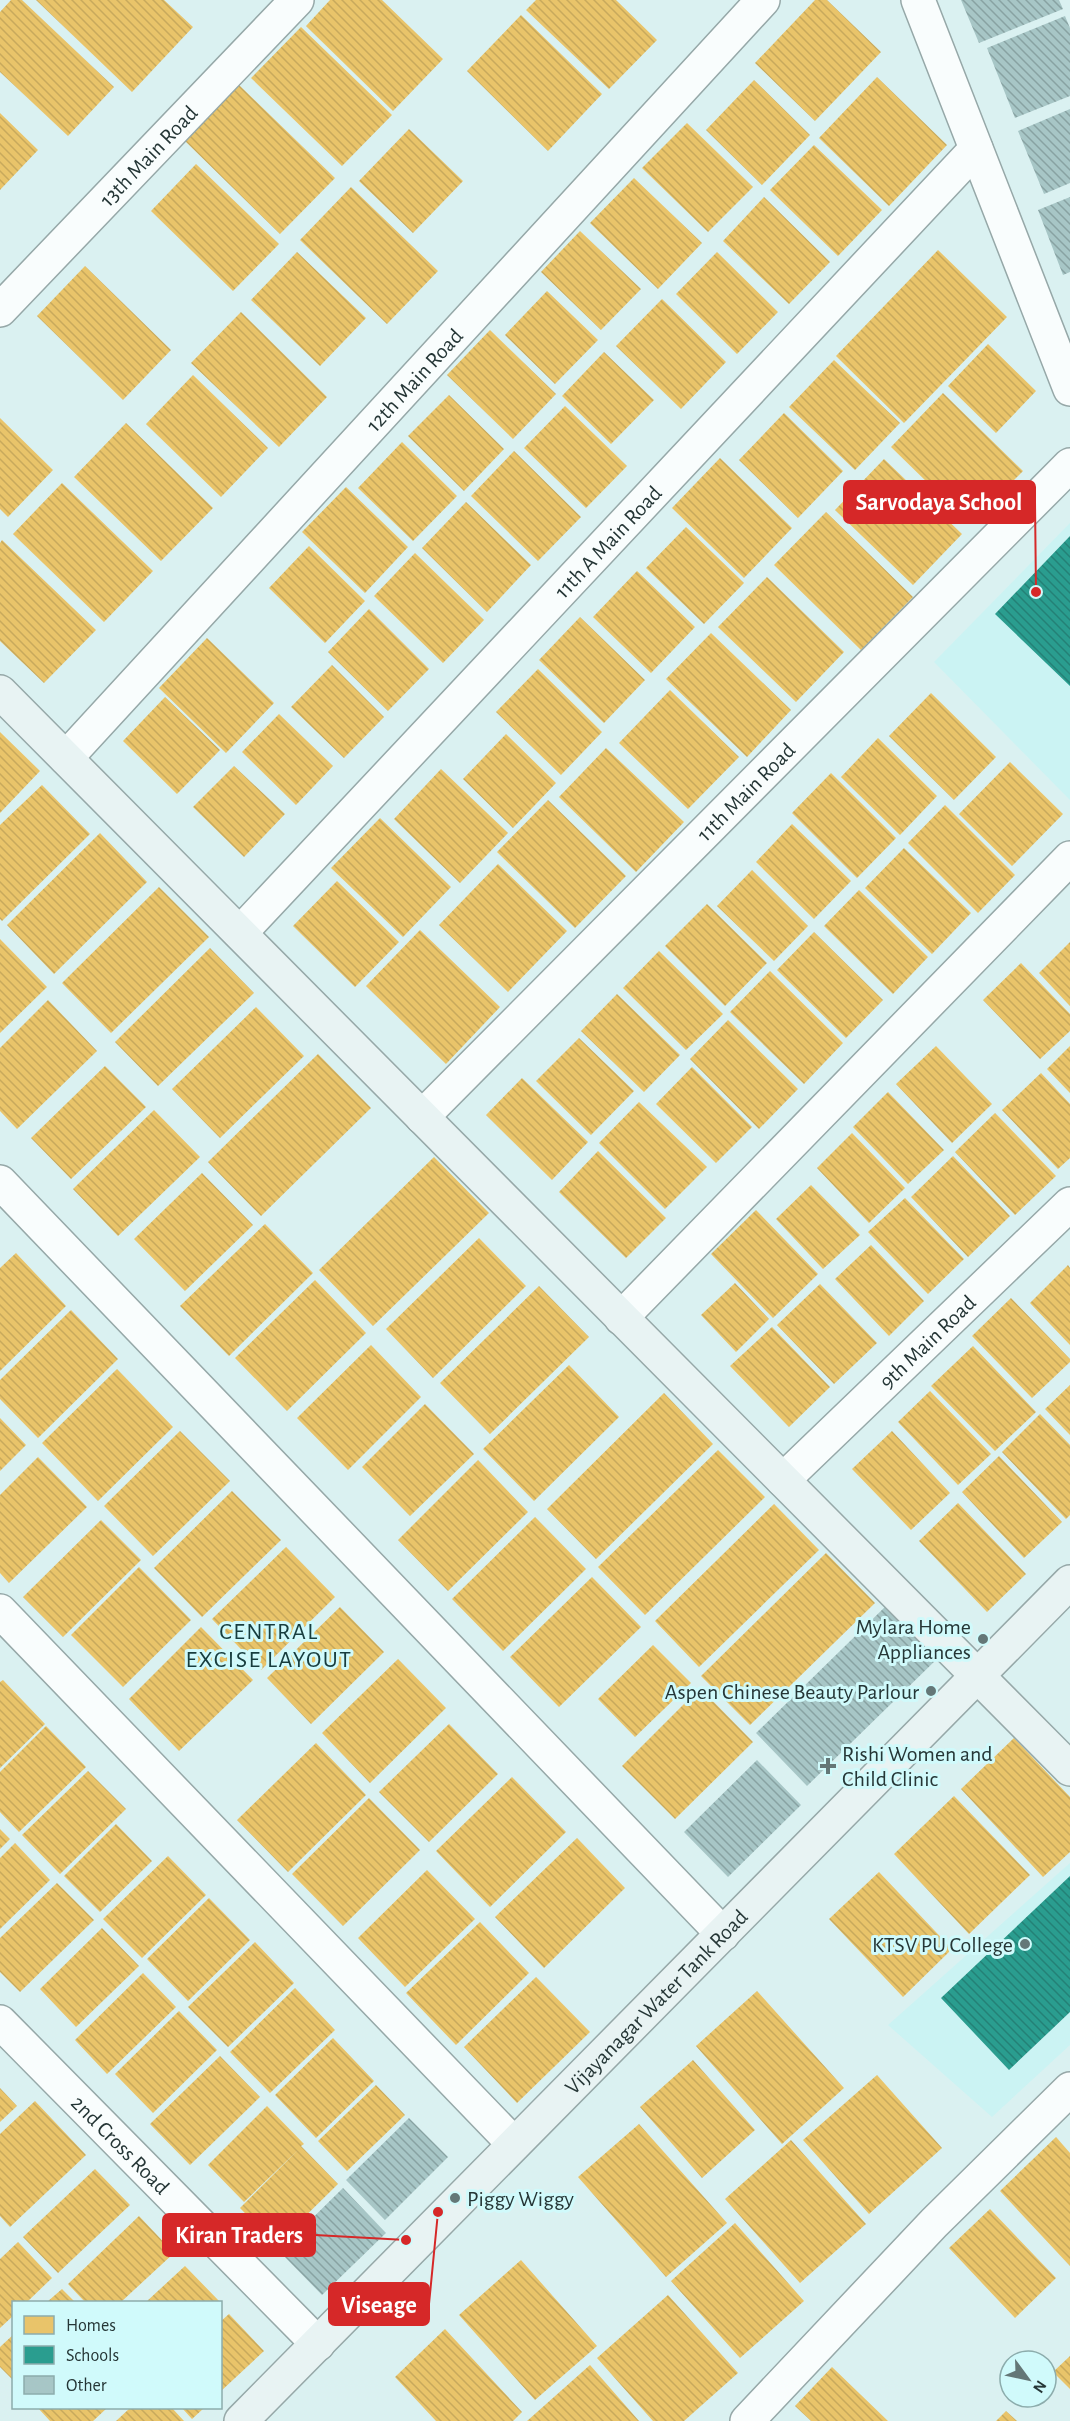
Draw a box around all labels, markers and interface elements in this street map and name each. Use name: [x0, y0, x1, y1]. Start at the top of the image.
street label: 13th Main Road: [96, 102, 202, 211]
street label: 12th Main Road: [362, 325, 467, 436]
callout: Sarvodaya School: [844, 481, 1035, 523]
street label: 11th A Main Road: [551, 482, 666, 603]
text: Sarvodaya School: [856, 491, 1022, 515]
street label: 11th Main Road: [693, 739, 799, 846]
street label: 9th Main Road: [876, 1291, 980, 1393]
place label: Mylara Home Appliances: [856, 1616, 971, 1663]
district label: CENTRAL EXCISE LAYOUT: [185, 1620, 353, 1672]
marker: Mylara Home Appliances: [976, 1632, 990, 1646]
place label: Aspen Chinese Beauty Parlour: [665, 1681, 919, 1703]
marker: Aspen Chinese Beauty Parlour: [924, 1684, 938, 1698]
place label: Rishi Women and Child Clinic: [842, 1743, 993, 1790]
marker: Rishi Women and Child Clinic: [819, 1757, 837, 1775]
street label: Vijayanagar Water Tank Road: [561, 1906, 752, 2099]
place label: KTSV PU College: [872, 1934, 1013, 1956]
marker: KTSV PU College: [1018, 1937, 1032, 1951]
street label: 2nd Cross Road: [67, 2091, 173, 2199]
place label: Piggy Wiggy: [467, 2188, 575, 2210]
marker: Piggy Wiggy: [448, 2191, 462, 2205]
callout: Kiran Traders: [163, 2214, 315, 2256]
text: Kiran Traders: [175, 2224, 303, 2248]
callout: Viseage: [329, 2283, 429, 2325]
text: Viseage: [341, 2294, 417, 2318]
legend: [12, 2301, 222, 2409]
text: Homes: [66, 2317, 116, 2335]
text: Schools: [66, 2347, 119, 2365]
north arrow: [998, 2349, 1058, 2409]
text: Other: [66, 2377, 107, 2395]
text: N: [1030, 2378, 1049, 2396]

